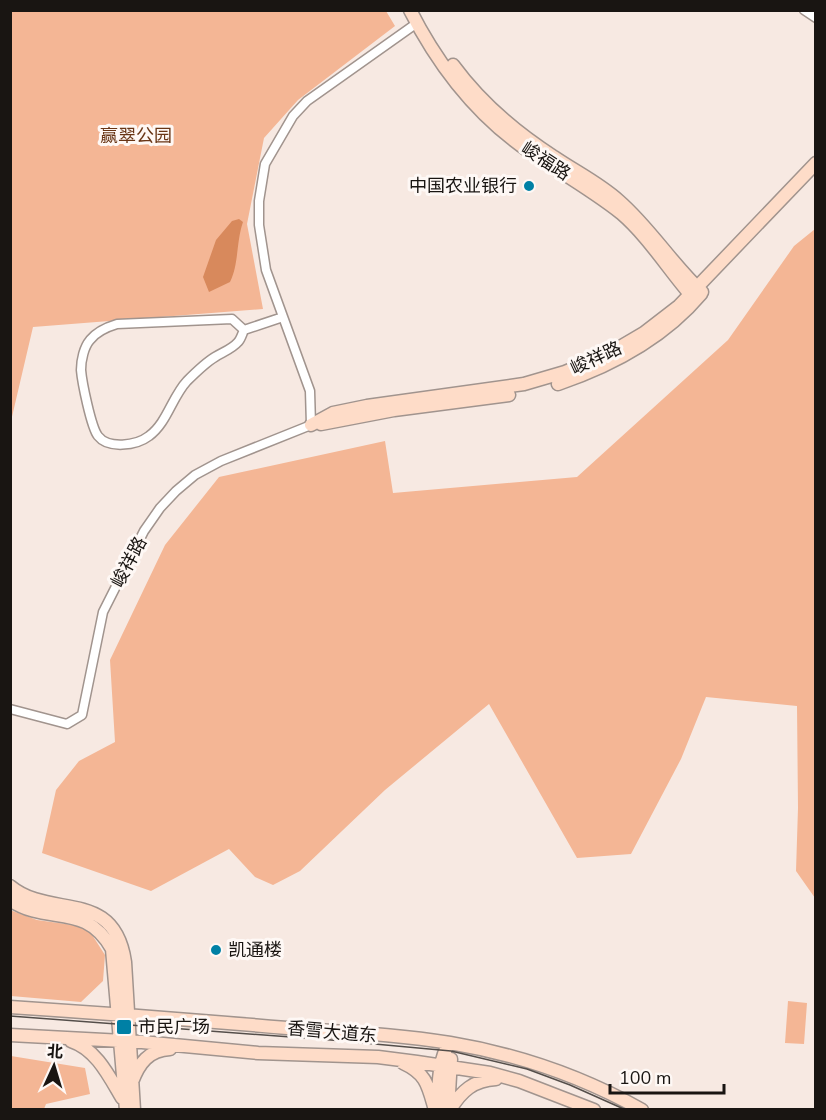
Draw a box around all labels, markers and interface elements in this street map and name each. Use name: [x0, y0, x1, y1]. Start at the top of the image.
park label: 赢翠公园: [100, 124, 172, 148]
street label: 峻福路: [517, 136, 575, 186]
place label: 中国农业银行: [409, 174, 517, 198]
marker: 中国农业银行: [522, 179, 536, 193]
street label: 峻祥路: [566, 336, 626, 380]
street label: 峻祥路: [106, 533, 152, 591]
place label: 凯通楼: [228, 938, 282, 962]
marker: 凯通楼: [209, 943, 223, 957]
place label: 市民广场: [138, 1015, 210, 1039]
street label: 香雪大道东: [286, 1016, 378, 1048]
marker: 市民广场: [115, 1018, 133, 1036]
north arrow: [24, 1036, 84, 1096]
text: 北: [46, 1041, 64, 1064]
scale bar: [610, 1057, 724, 1095]
text: 100 m: [619, 1066, 671, 1090]

